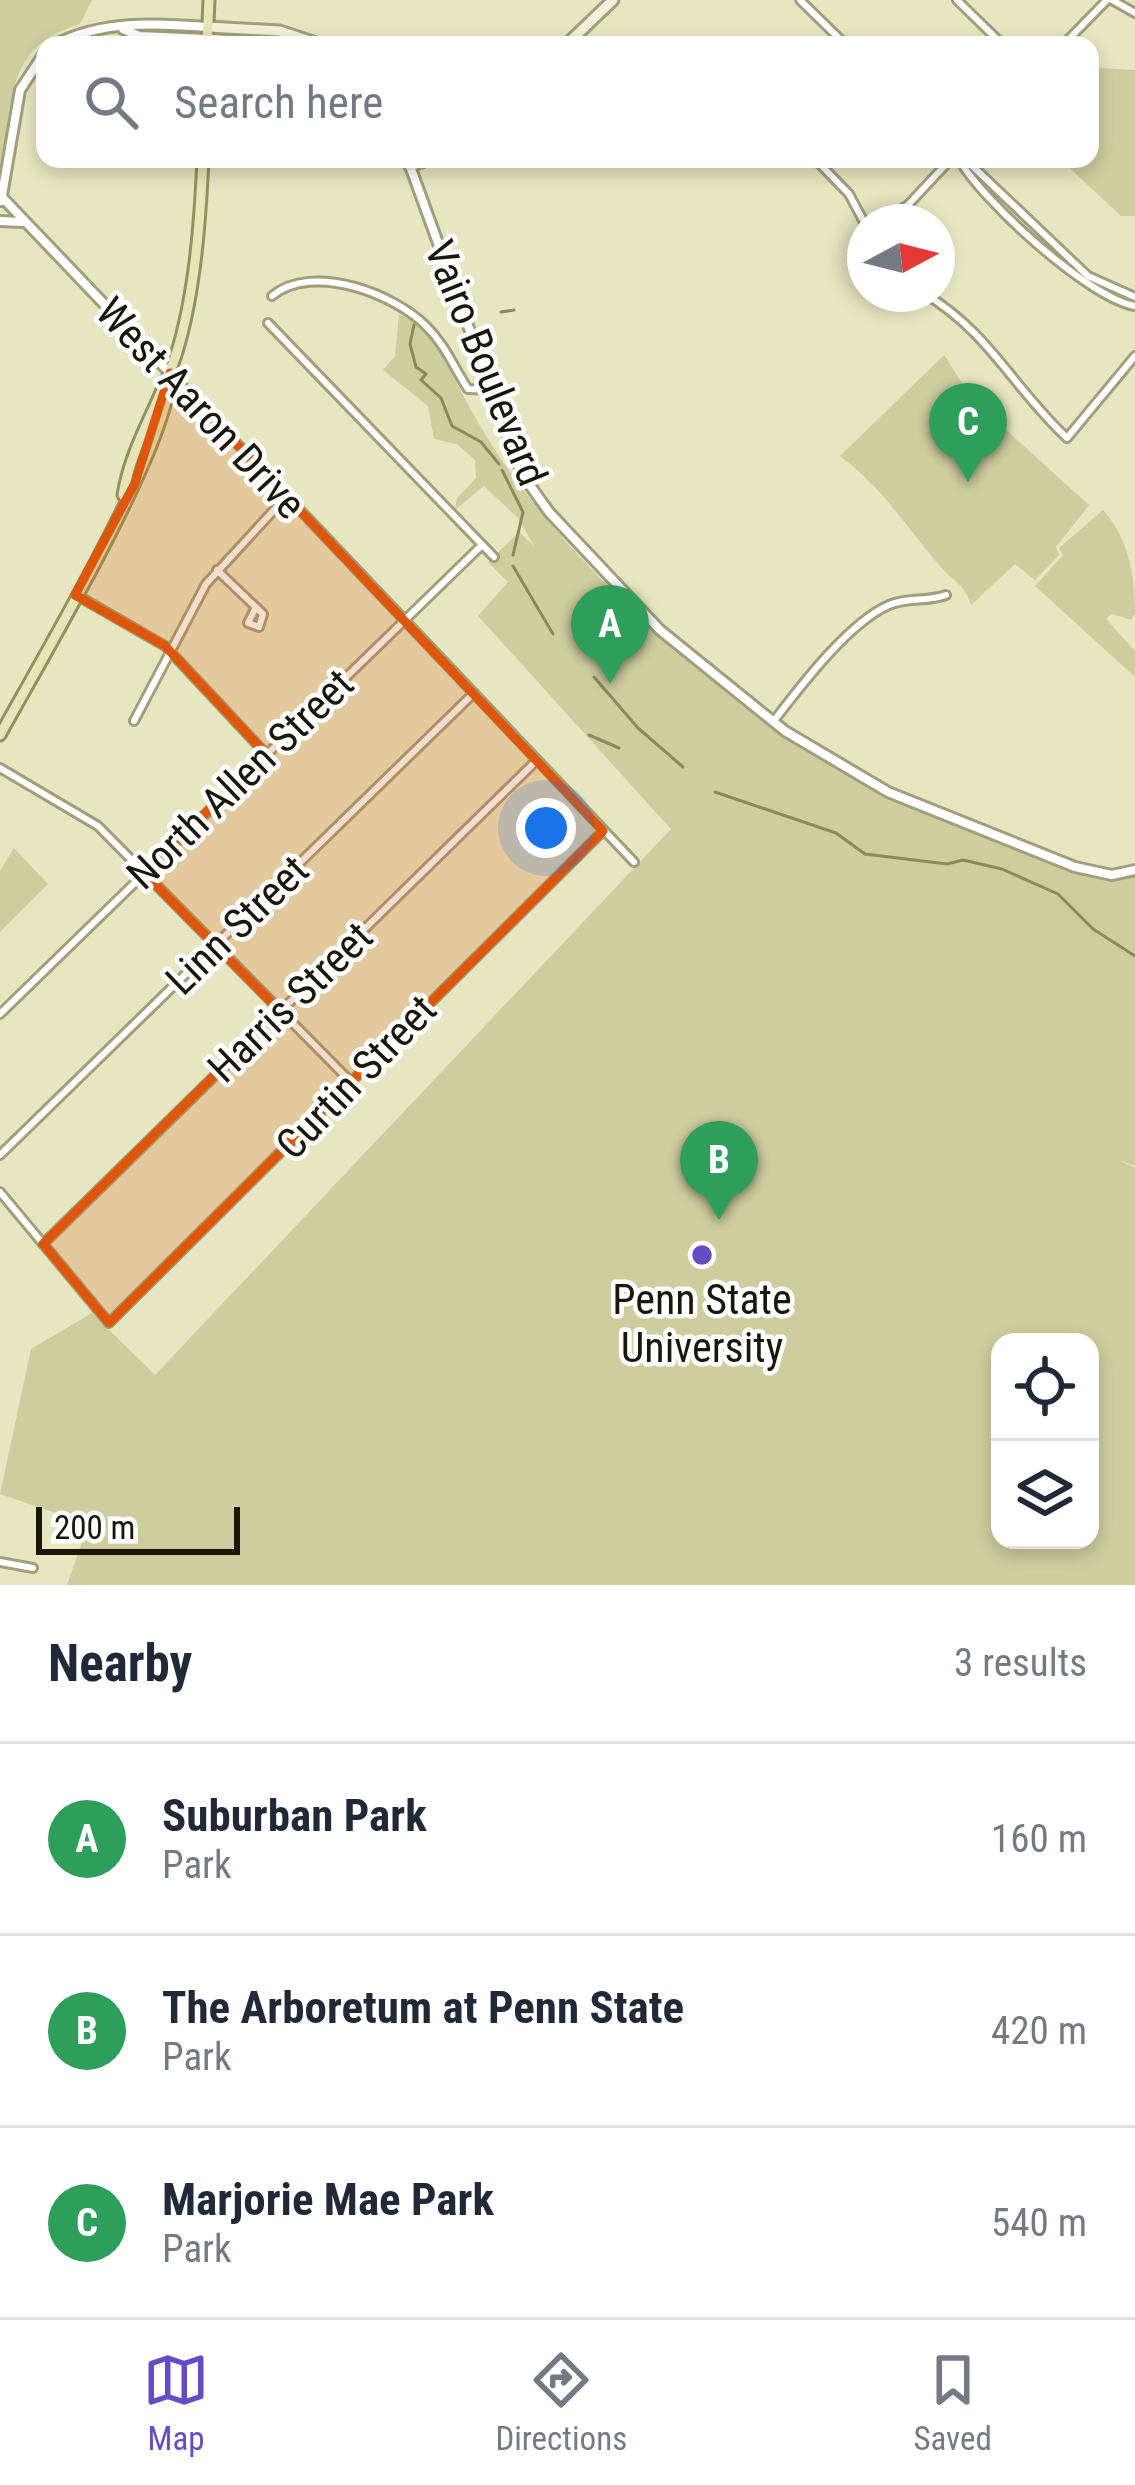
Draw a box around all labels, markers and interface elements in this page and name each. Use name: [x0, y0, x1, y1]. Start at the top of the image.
search box: [36, 36, 1099, 168]
icon: search: [78, 69, 144, 135]
text: Search here: [174, 76, 383, 129]
north arrow: [847, 204, 955, 312]
street label: Vairo Boulevard: [415, 233, 557, 493]
street label: West Aaron Drive: [86, 287, 316, 529]
pin: C: [929, 383, 1007, 482]
pin: A: [571, 585, 649, 684]
street label: North Allen Street: [117, 659, 363, 899]
your location: [516, 798, 576, 858]
street label: Linn Street: [156, 845, 318, 1005]
street label: Harris Street: [198, 912, 382, 1092]
street label: Curtin Street: [266, 985, 446, 1169]
pin: B: [680, 1121, 758, 1220]
marker: Penn State University: [689, 1242, 715, 1268]
place label: Penn State University: [612, 1275, 792, 1372]
map controls: [991, 1333, 1099, 1549]
button: locate: [991, 1333, 1099, 1441]
button: layers: [991, 1441, 1099, 1549]
scale bar: [36, 1501, 240, 1554]
text: 200 m: [54, 1508, 135, 1547]
text: Nearby: [48, 1634, 192, 1693]
text: 3 results: [954, 1640, 1087, 1686]
text: Suburban Park: [162, 1789, 427, 1842]
text: A: [75, 1816, 99, 1862]
text: 160 m: [991, 1816, 1087, 1862]
text: Park: [162, 1842, 232, 1888]
text: The Arboretum at Penn State: [162, 1981, 684, 2034]
text: B: [76, 2008, 98, 2054]
text: 420 m: [991, 2008, 1087, 2054]
text: Park: [162, 2034, 232, 2080]
text: Marjorie Mae Park: [162, 2173, 494, 2226]
text: C: [76, 2200, 98, 2246]
text: 540 m: [991, 2200, 1087, 2246]
text: Park: [162, 2226, 232, 2272]
tab: Map: [143, 2347, 209, 2458]
tab: Directions: [495, 2347, 627, 2458]
tab: Saved: [913, 2347, 992, 2458]

